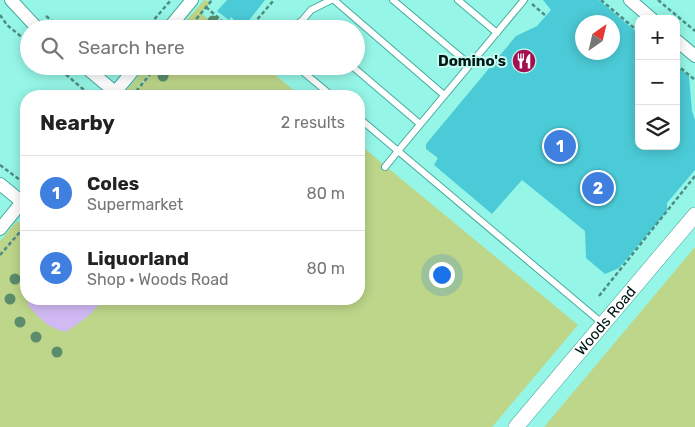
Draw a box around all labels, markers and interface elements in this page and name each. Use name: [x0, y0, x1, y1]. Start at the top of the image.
north arrow: [575, 15, 620, 60]
map controls: [635, 15, 680, 150]
button: +: [635, 15, 680, 60]
search box: [20, 20, 365, 75]
icon: search: [38, 34, 66, 62]
text: Search here: [78, 36, 185, 59]
restaurant icon: Domino's: [511, 48, 537, 74]
place label: Domino's: [438, 52, 506, 70]
button: −: [635, 60, 680, 105]
button: layers: [635, 105, 680, 150]
text: Nearby: [40, 110, 115, 135]
text: 2 results: [281, 113, 345, 132]
pin: 1: [544, 127, 576, 165]
pin: 2: [582, 169, 614, 207]
text: Coles: [87, 172, 139, 195]
text: 1: [52, 184, 60, 203]
text: 80 m: [307, 184, 345, 203]
text: Supermarket: [87, 195, 183, 214]
text: Liquorland: [87, 247, 189, 270]
text: 2: [51, 259, 61, 278]
text: 80 m: [307, 259, 345, 278]
your location: [429, 262, 455, 288]
text: Shop · Woods Road: [87, 270, 229, 289]
street label: Woods Road: [571, 283, 640, 359]

